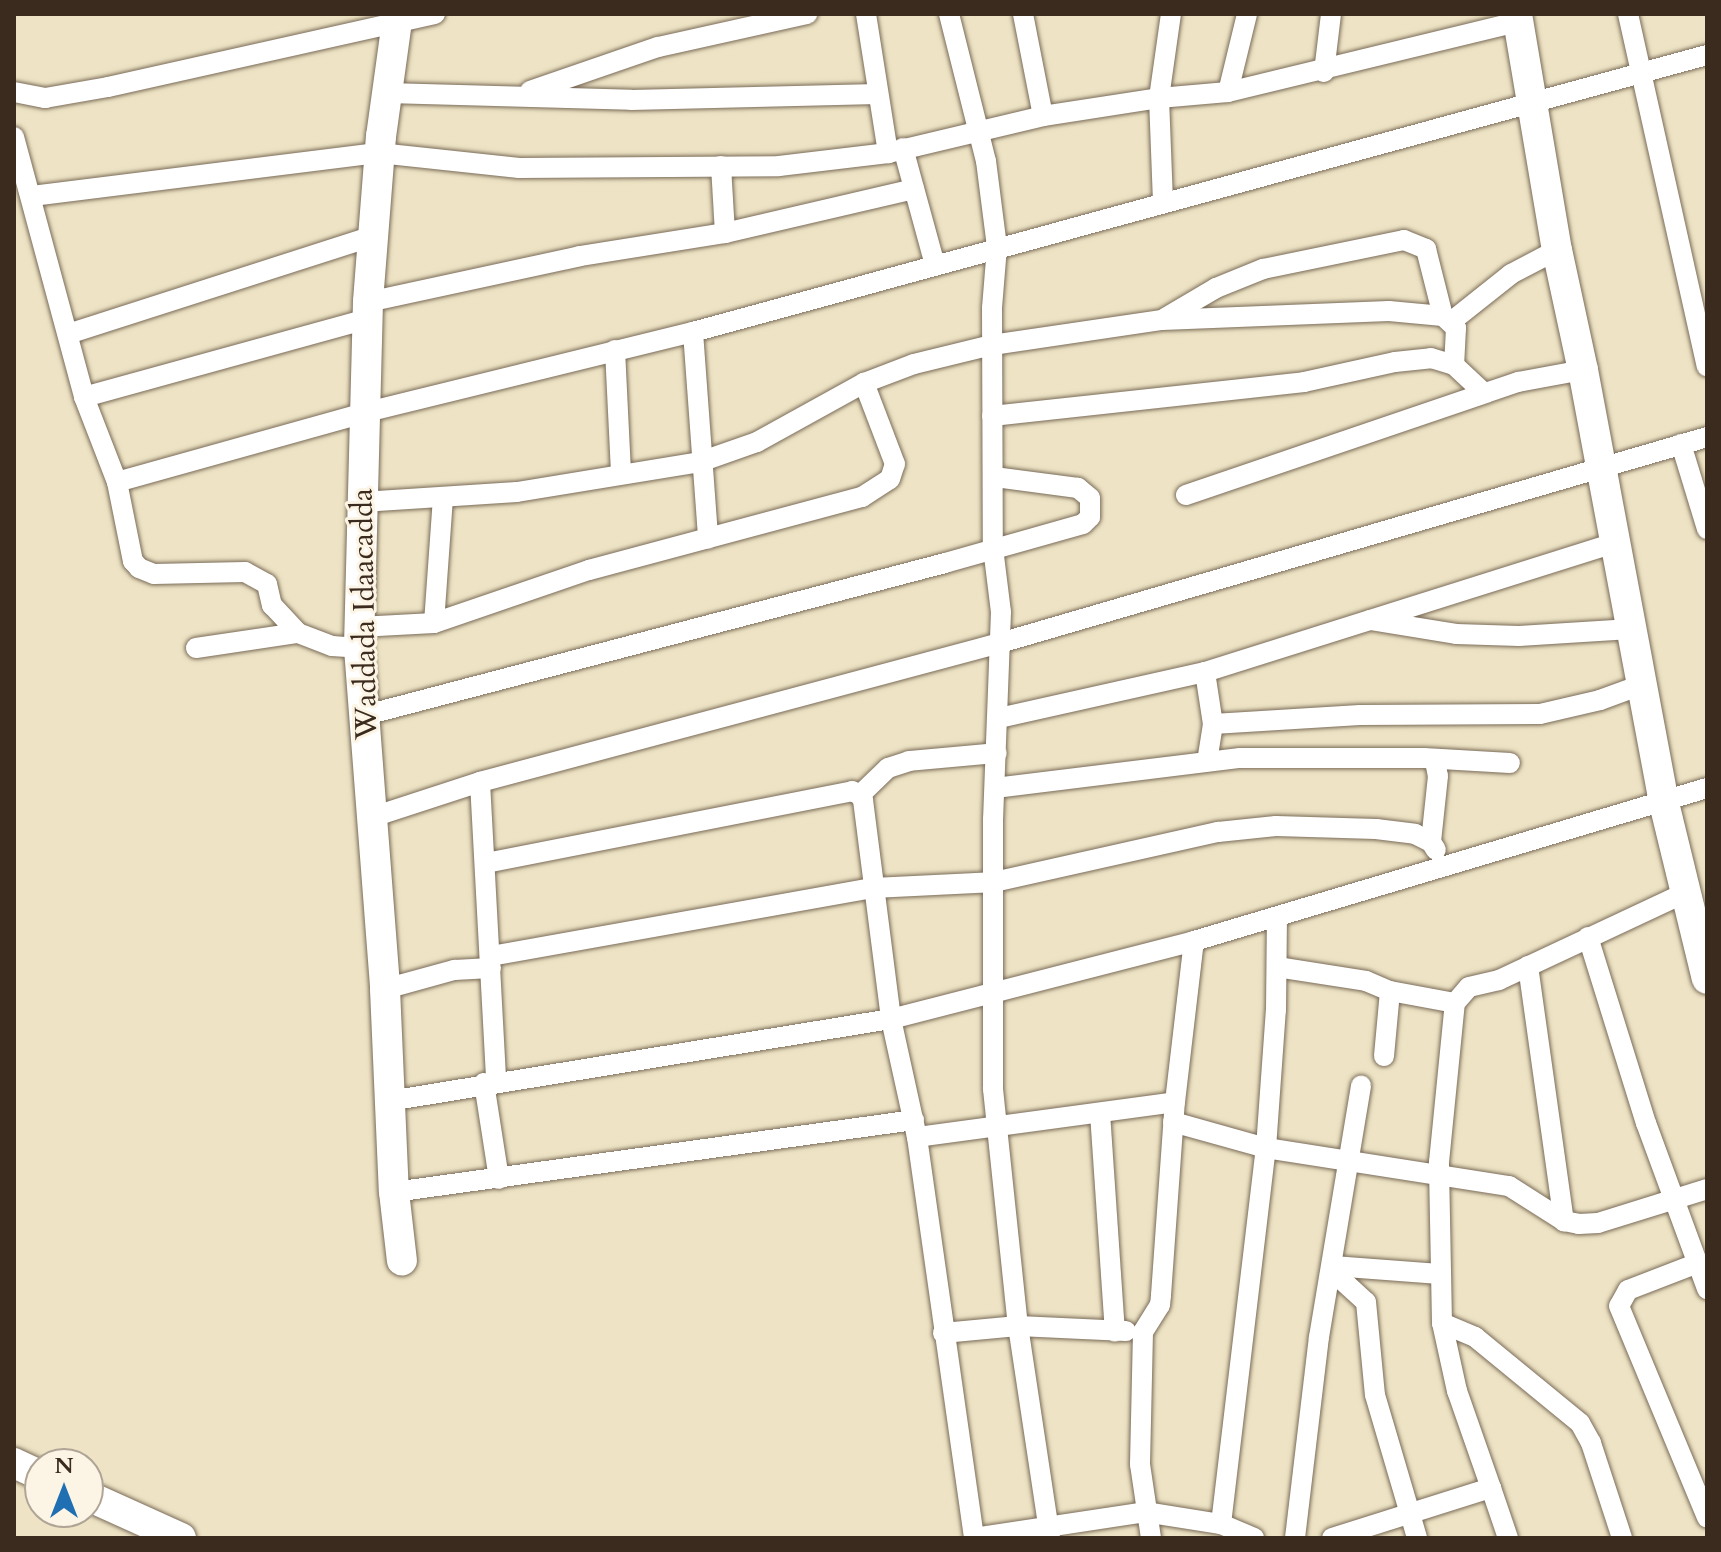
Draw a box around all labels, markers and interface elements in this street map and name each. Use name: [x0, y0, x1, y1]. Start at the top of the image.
street label: Waddada Idaacadda: [345, 488, 385, 740]
north arrow: [24, 1448, 104, 1528]
text: N: [54, 1451, 74, 1481]

